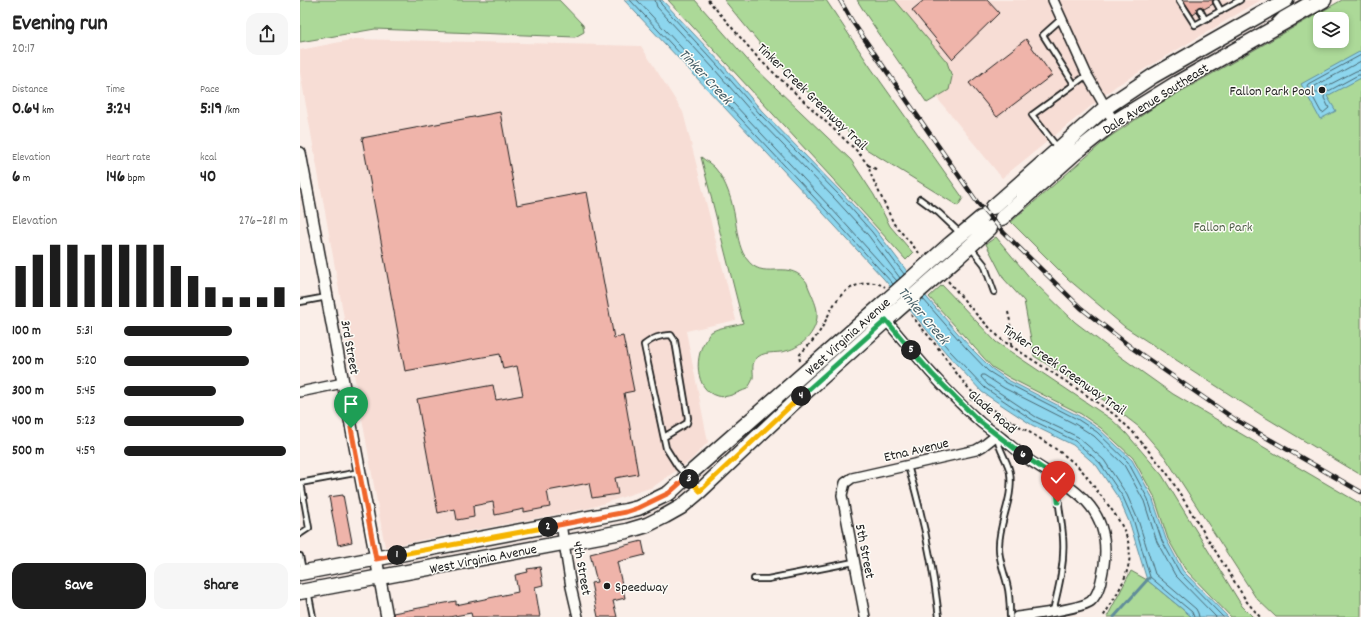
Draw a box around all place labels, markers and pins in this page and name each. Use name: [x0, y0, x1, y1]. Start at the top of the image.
place label: Fallon Park Pool: [1229, 82, 1315, 102]
marker: Fallon Park Pool: [1317, 85, 1327, 95]
pin: 5: [901, 340, 921, 360]
pin: 4: [791, 386, 811, 406]
pin: [334, 387, 368, 428]
pin: 6: [1013, 445, 1033, 465]
pin: [1041, 461, 1075, 502]
pin: 3: [679, 469, 699, 489]
pin: 2: [538, 517, 558, 537]
pin: 1: [387, 545, 407, 565]
place label: Speedway: [615, 578, 668, 598]
marker: Speedway: [602, 581, 612, 591]

